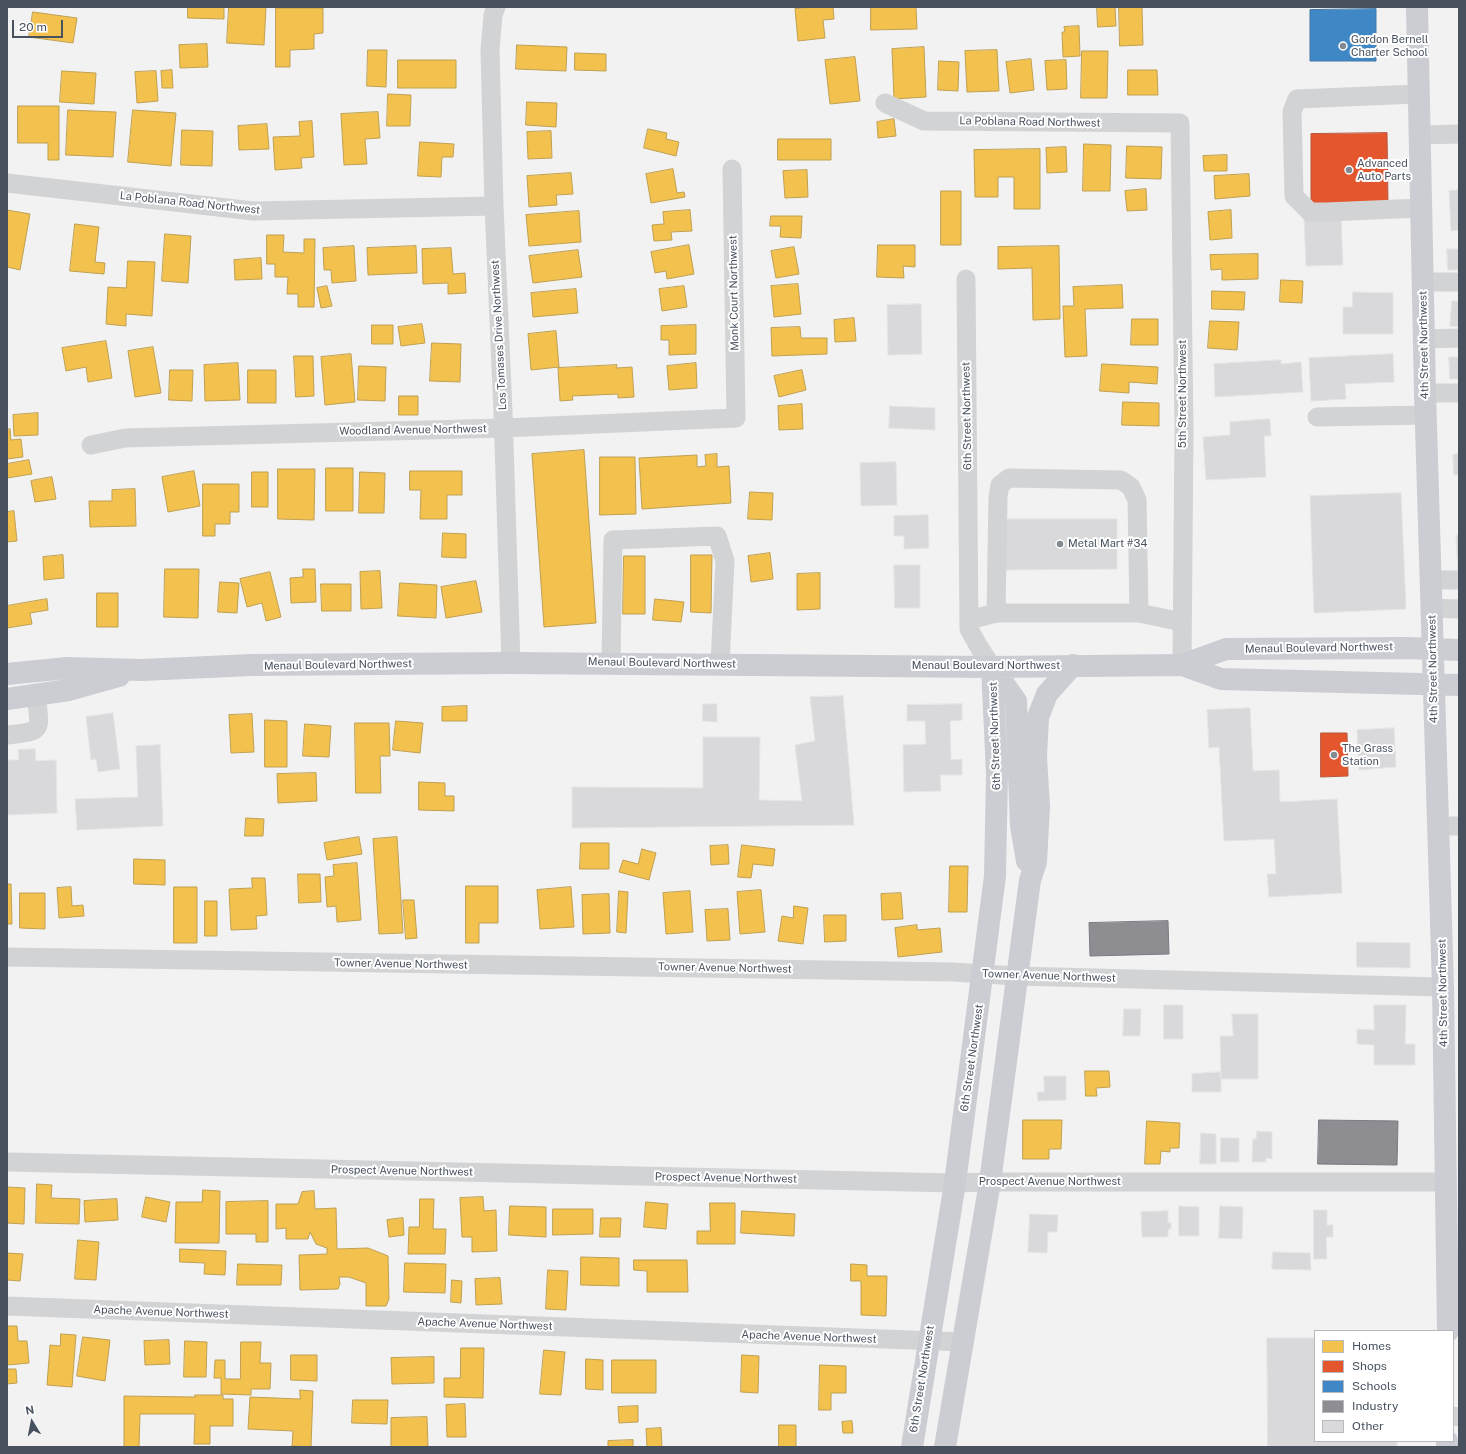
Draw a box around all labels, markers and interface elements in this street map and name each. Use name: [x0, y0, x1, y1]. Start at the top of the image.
scale bar: [14, 12, 65, 38]
text: 20 m: [19, 20, 47, 34]
place label: Gordon Bernell Charter School: [1351, 33, 1428, 59]
marker: Gordon Bernell Charter School: [1338, 41, 1348, 51]
street label: La Poblana Road Northwest: [959, 114, 1101, 130]
place label: Advanced Auto Parts: [1357, 157, 1411, 183]
marker: Advanced Auto Parts: [1344, 165, 1354, 175]
street label: La Poblana Road Northwest: [119, 189, 261, 217]
street label: Monk Court Northwest: [726, 235, 742, 351]
street label: Los Tomases Drive Northwest: [488, 260, 510, 410]
street label: 4th Street Northwest: [1416, 291, 1432, 399]
street label: 5th Street Northwest: [1176, 340, 1190, 448]
street label: 6th Street Northwest: [959, 362, 975, 470]
street label: Woodland Avenue Northwest: [339, 422, 487, 438]
place label: Metal Mart #34: [1068, 537, 1147, 551]
marker: Metal Mart #34: [1055, 539, 1065, 549]
street label: 4th Street Northwest: [1425, 615, 1441, 723]
street label: Menaul Boulevard Northwest: [1245, 640, 1393, 656]
street label: Menaul Boulevard Northwest: [588, 655, 736, 671]
street label: Menaul Boulevard Northwest: [264, 657, 412, 673]
street label: Menaul Boulevard Northwest: [912, 659, 1060, 673]
street label: 6th Street Northwest: [987, 682, 1003, 790]
place label: The Grass Station: [1342, 742, 1393, 768]
marker: The Grass Station: [1329, 750, 1339, 760]
street label: 4th Street Northwest: [1435, 939, 1451, 1047]
street label: Towner Avenue Northwest: [334, 956, 468, 972]
street label: Towner Avenue Northwest: [658, 960, 792, 976]
street label: Towner Avenue Northwest: [982, 967, 1116, 985]
street label: 6th Street Northwest: [958, 1003, 986, 1113]
street label: Prospect Avenue Northwest: [331, 1163, 473, 1179]
street label: Prospect Avenue Northwest: [655, 1170, 797, 1186]
street label: Prospect Avenue Northwest: [979, 1175, 1121, 1189]
street label: Apache Avenue Northwest: [93, 1303, 229, 1321]
street label: Apache Avenue Northwest: [417, 1315, 553, 1333]
street label: 6th Street Northwest: [907, 1324, 937, 1434]
street label: Apache Avenue Northwest: [741, 1328, 877, 1346]
legend: [1314, 1330, 1454, 1442]
text: Homes: [1352, 1339, 1391, 1353]
text: Shops: [1352, 1359, 1387, 1373]
text: Schools: [1352, 1379, 1397, 1393]
text: Industry: [1352, 1399, 1398, 1413]
north arrow: [12, 1402, 52, 1442]
text: N: [25, 1404, 35, 1417]
text: Other: [1352, 1419, 1384, 1433]

